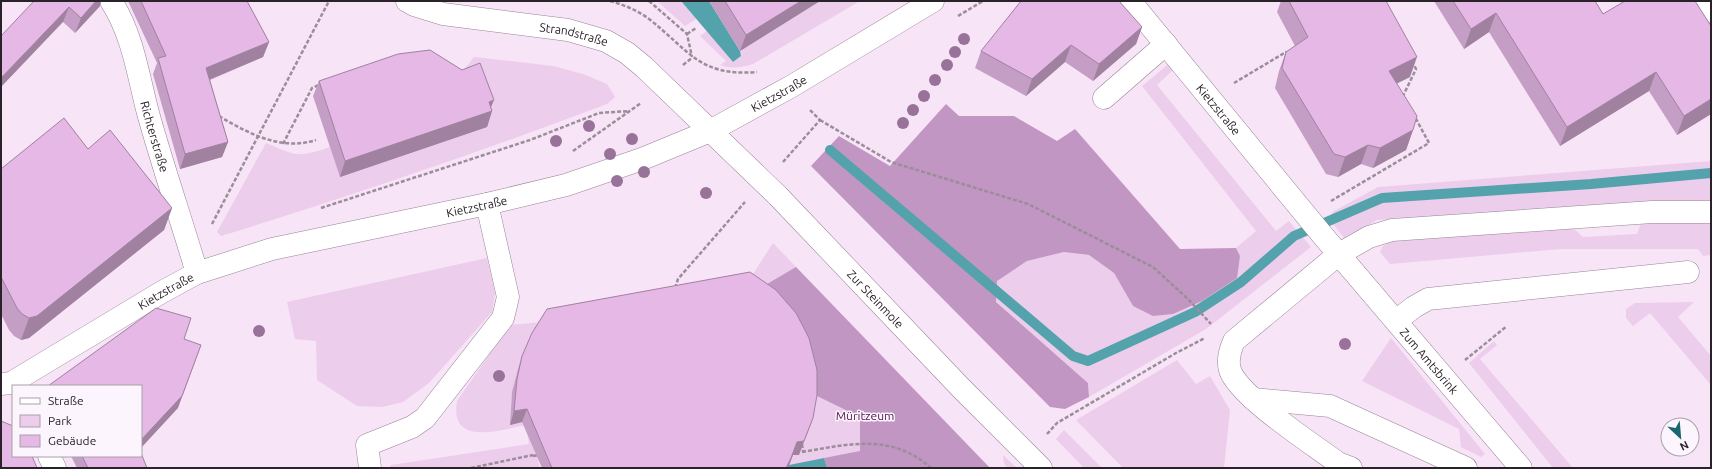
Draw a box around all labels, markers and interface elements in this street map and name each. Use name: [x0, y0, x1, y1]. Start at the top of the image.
street label: Strandstraße: [539, 20, 610, 48]
street label: Kietzstraße: [748, 72, 809, 114]
street label: Kietzstraße: [1194, 81, 1244, 137]
street label: Richterstraße: [139, 100, 172, 173]
street label: Kietzstraße: [445, 193, 508, 219]
street label: Zur Steinmole: [845, 267, 907, 330]
street label: Kietzstraße: [135, 270, 196, 312]
street label: Zum Amtsbrink: [1398, 325, 1461, 396]
legend: [12, 385, 142, 457]
text: Straße: [48, 394, 84, 407]
park label: Müritzeum: [836, 409, 894, 422]
text: Park: [48, 414, 72, 427]
north arrow: [1660, 417, 1700, 457]
text: Gebäude: [48, 434, 96, 447]
text: N: [1678, 439, 1691, 453]

